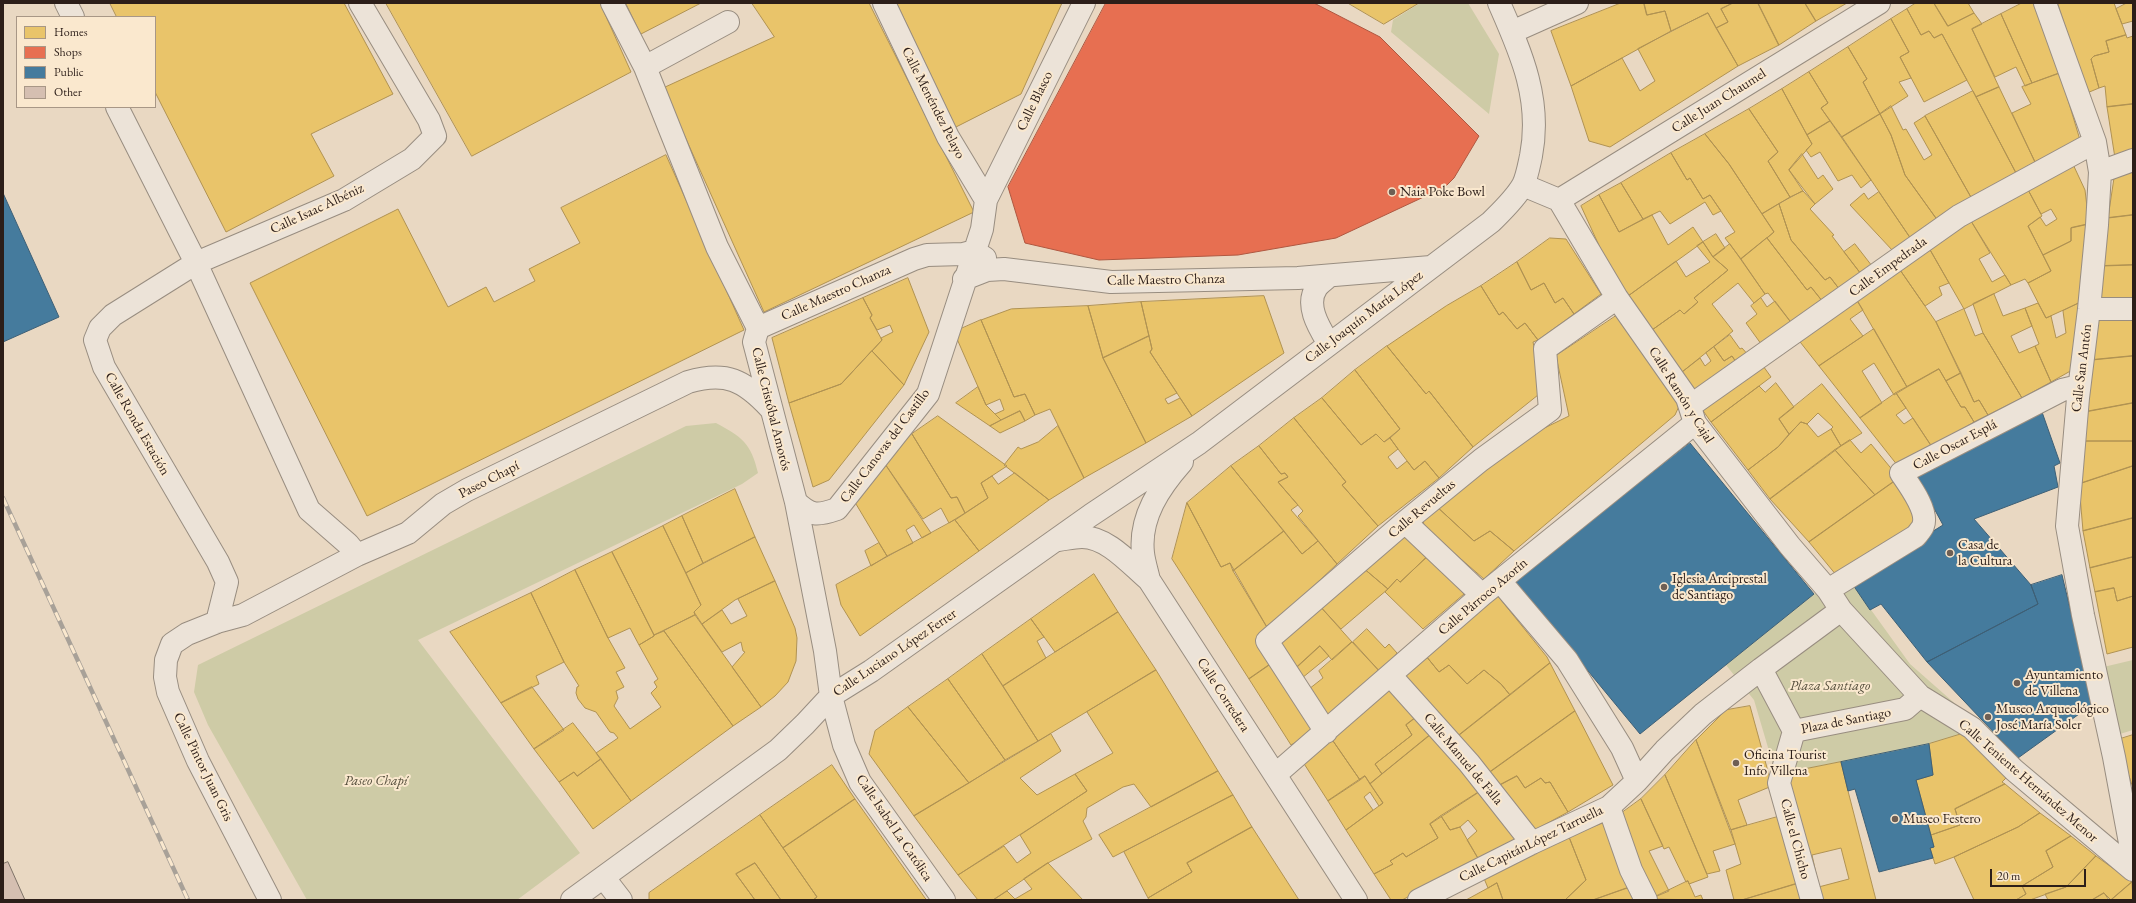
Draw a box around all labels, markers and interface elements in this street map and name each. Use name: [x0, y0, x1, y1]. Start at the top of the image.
legend: [16, 16, 156, 108]
text: Homes: [54, 24, 88, 40]
text: Shops: [54, 44, 82, 60]
street label: Calle Menéndez Pelayo: [898, 44, 968, 162]
text: Public: [54, 64, 84, 80]
street label: Calle Juan Chaumel: [1669, 65, 1769, 137]
street label: Calle Blasco: [1013, 68, 1057, 134]
text: Other: [54, 84, 82, 100]
street label: Calle Isaac Albéniz: [268, 180, 366, 238]
place label: Naia Poke Bowl: [1400, 184, 1485, 200]
marker: Naia Poke Bowl: [1387, 187, 1397, 197]
street label: Calle Empedrada: [1846, 233, 1930, 301]
street label: Calle Maestro Chanza: [779, 261, 893, 325]
street label: Calle Joaquín María López: [1302, 267, 1426, 367]
street label: Calle Maestro Chanza: [1107, 271, 1225, 289]
street label: Calle San Antón: [2068, 323, 2096, 413]
street label: Calle Ramón y Cajal: [1645, 344, 1717, 446]
street label: Calle Cristóbal Amorós: [748, 345, 794, 473]
street label: Calle Ronda Estación: [101, 370, 173, 478]
street label: Calle Canovas del Castillo: [836, 385, 934, 507]
street label: Calle Oscar Esplá: [1910, 416, 2000, 474]
street label: Paseo Chapí: [456, 458, 522, 502]
street label: Calle Revueltas: [1385, 476, 1459, 542]
place label: Casa de la Cultura: [1958, 537, 2012, 570]
marker: Casa de la Cultura: [1945, 548, 1955, 558]
street label: Calle Párroco Azorín: [1435, 555, 1531, 639]
place label: Iglesia Arciprestal de Santiago: [1672, 571, 1767, 604]
marker: Iglesia Arciprestal de Santiago: [1659, 582, 1669, 592]
street label: Calle Luciano López Ferrer: [830, 605, 960, 701]
street label: Calle Corredera: [1193, 655, 1253, 735]
place label: Ayuntamiento de Villena: [2025, 667, 2103, 700]
park label: Plaza Santiago: [1790, 678, 1870, 694]
marker: Ayuntamiento de Villena: [2012, 678, 2022, 688]
place label: Museo Arqueológico José María Soler: [1996, 701, 2109, 734]
street label: Plaza de Santiago: [1800, 704, 1892, 738]
street label: Calle Pintor Juan Gris: [169, 710, 237, 824]
street label: Calle Manuel de Falla: [1420, 710, 1506, 808]
marker: Museo Arqueológico José María Soler: [1983, 712, 1993, 722]
street label: Calle Teniente Hernández Menor: [1955, 716, 2101, 846]
place label: Oficina Tourist Info Villena: [1744, 747, 1826, 780]
marker: Oficina Tourist Info Villena: [1731, 758, 1741, 768]
street label: Calle Isabel La Católica: [852, 771, 936, 885]
park label: Paseo Chapí: [344, 773, 408, 789]
street label: Calle el Chicho: [1776, 797, 1814, 881]
street label: Calle CapitánLópez Tarruella: [1456, 802, 1606, 886]
place label: Museo Festero: [1903, 811, 1981, 827]
marker: Museo Festero: [1890, 814, 1900, 824]
scale bar: [1992, 861, 2088, 887]
text: 20 m: [1997, 868, 2020, 884]

